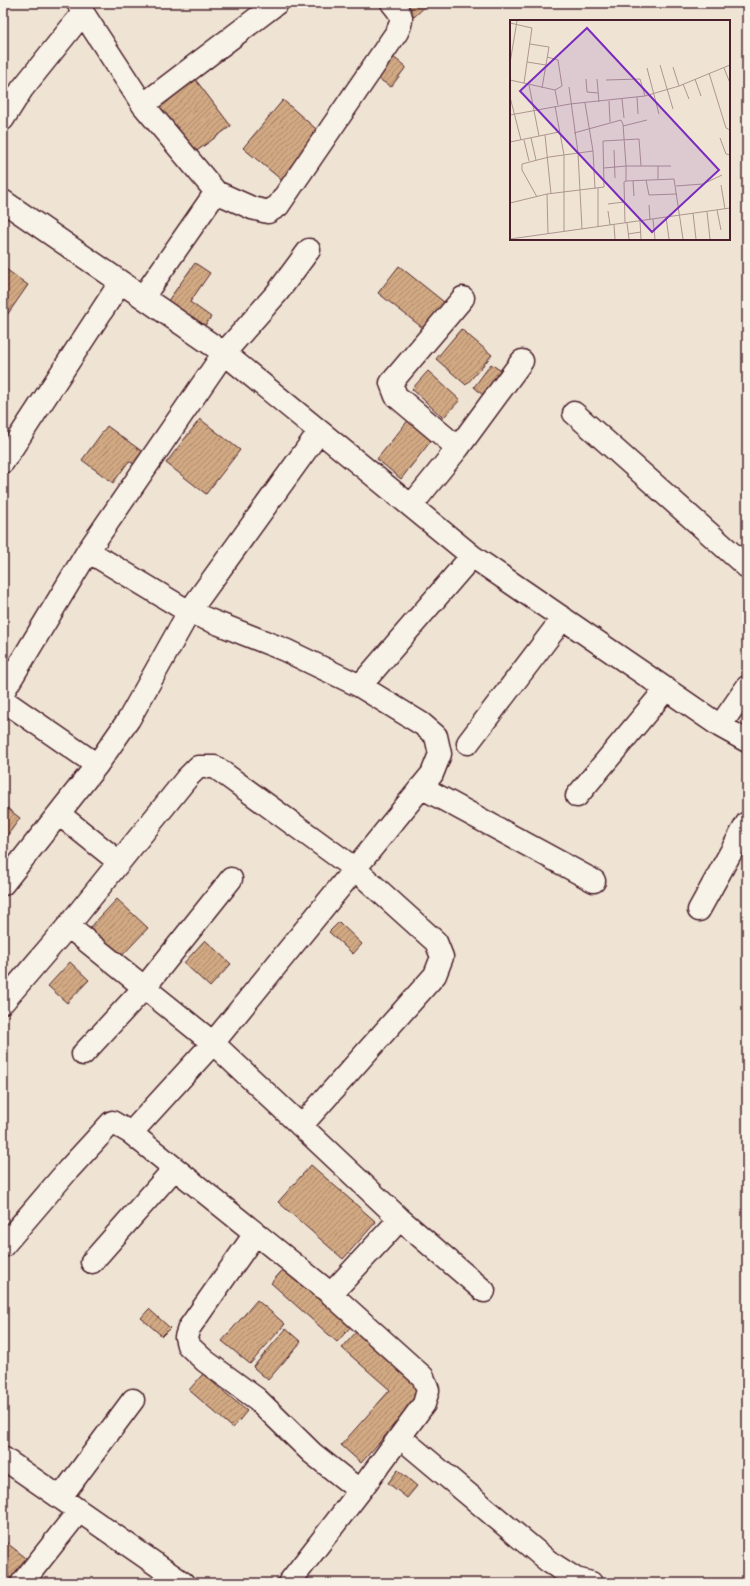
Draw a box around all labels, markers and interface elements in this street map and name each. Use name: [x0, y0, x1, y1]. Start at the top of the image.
inset map: [510, 20, 730, 240]

